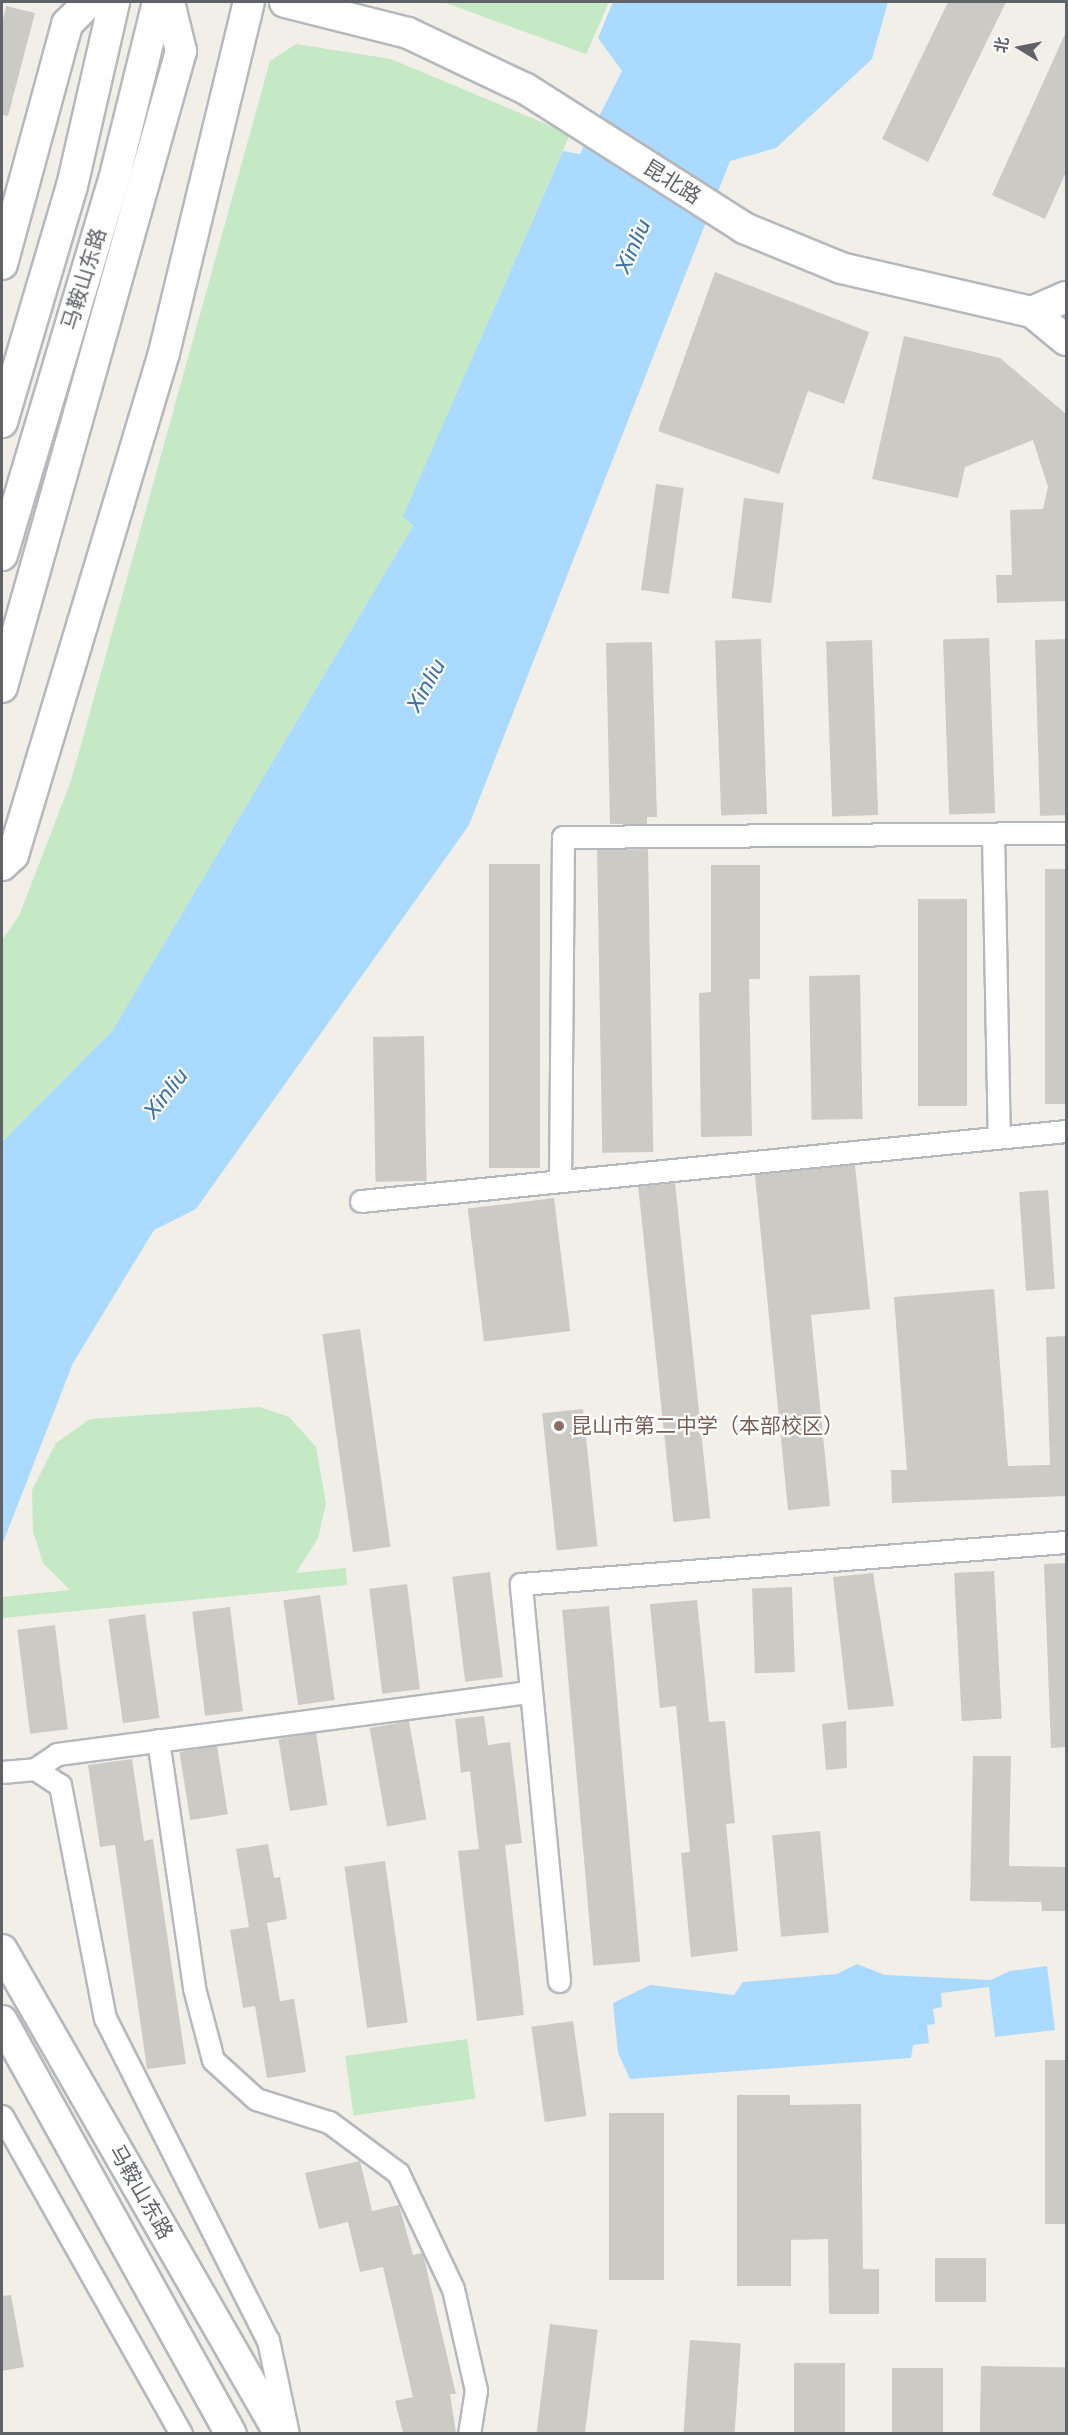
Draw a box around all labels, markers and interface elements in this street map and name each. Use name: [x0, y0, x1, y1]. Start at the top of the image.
north arrow: [990, 18, 1050, 78]
text: 北: [991, 35, 1013, 54]
street label: 昆北路: [639, 155, 705, 209]
water label: Xinliu: [609, 215, 657, 277]
street label: 马鞍山东路: [57, 225, 111, 333]
water label: Xinliu: [401, 654, 451, 716]
water label: Xinliu: [138, 1063, 194, 1123]
place label: 昆山市第二中学（本部校区）: [571, 1413, 844, 1439]
marker: 昆山市第二中学（本部校区）: [552, 1419, 566, 1433]
street label: 马鞍山东路: [104, 2140, 178, 2244]

